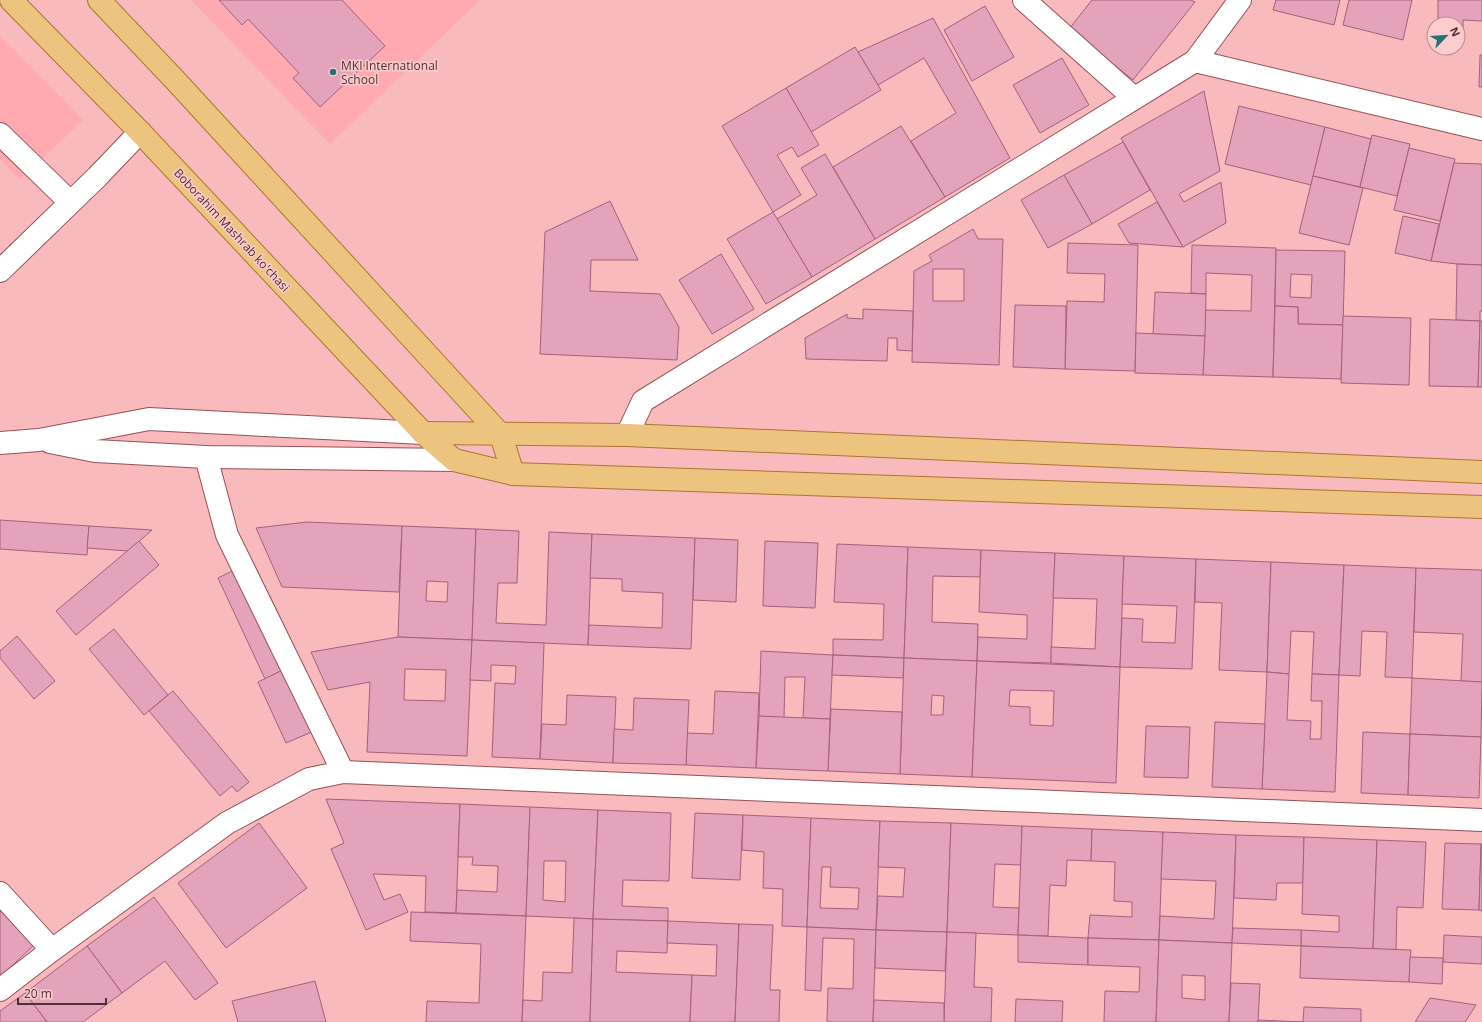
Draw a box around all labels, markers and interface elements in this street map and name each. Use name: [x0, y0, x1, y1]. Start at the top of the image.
north arrow: [1426, 16, 1466, 56]
text: N: [1447, 24, 1464, 39]
place label: MKI International School: [341, 57, 438, 88]
marker: MKI International School: [328, 67, 338, 77]
street label: Boborahim Mashrab ko'chasi: [170, 165, 294, 295]
scale bar: [18, 980, 106, 1006]
text: 20 m: [24, 985, 52, 1002]

